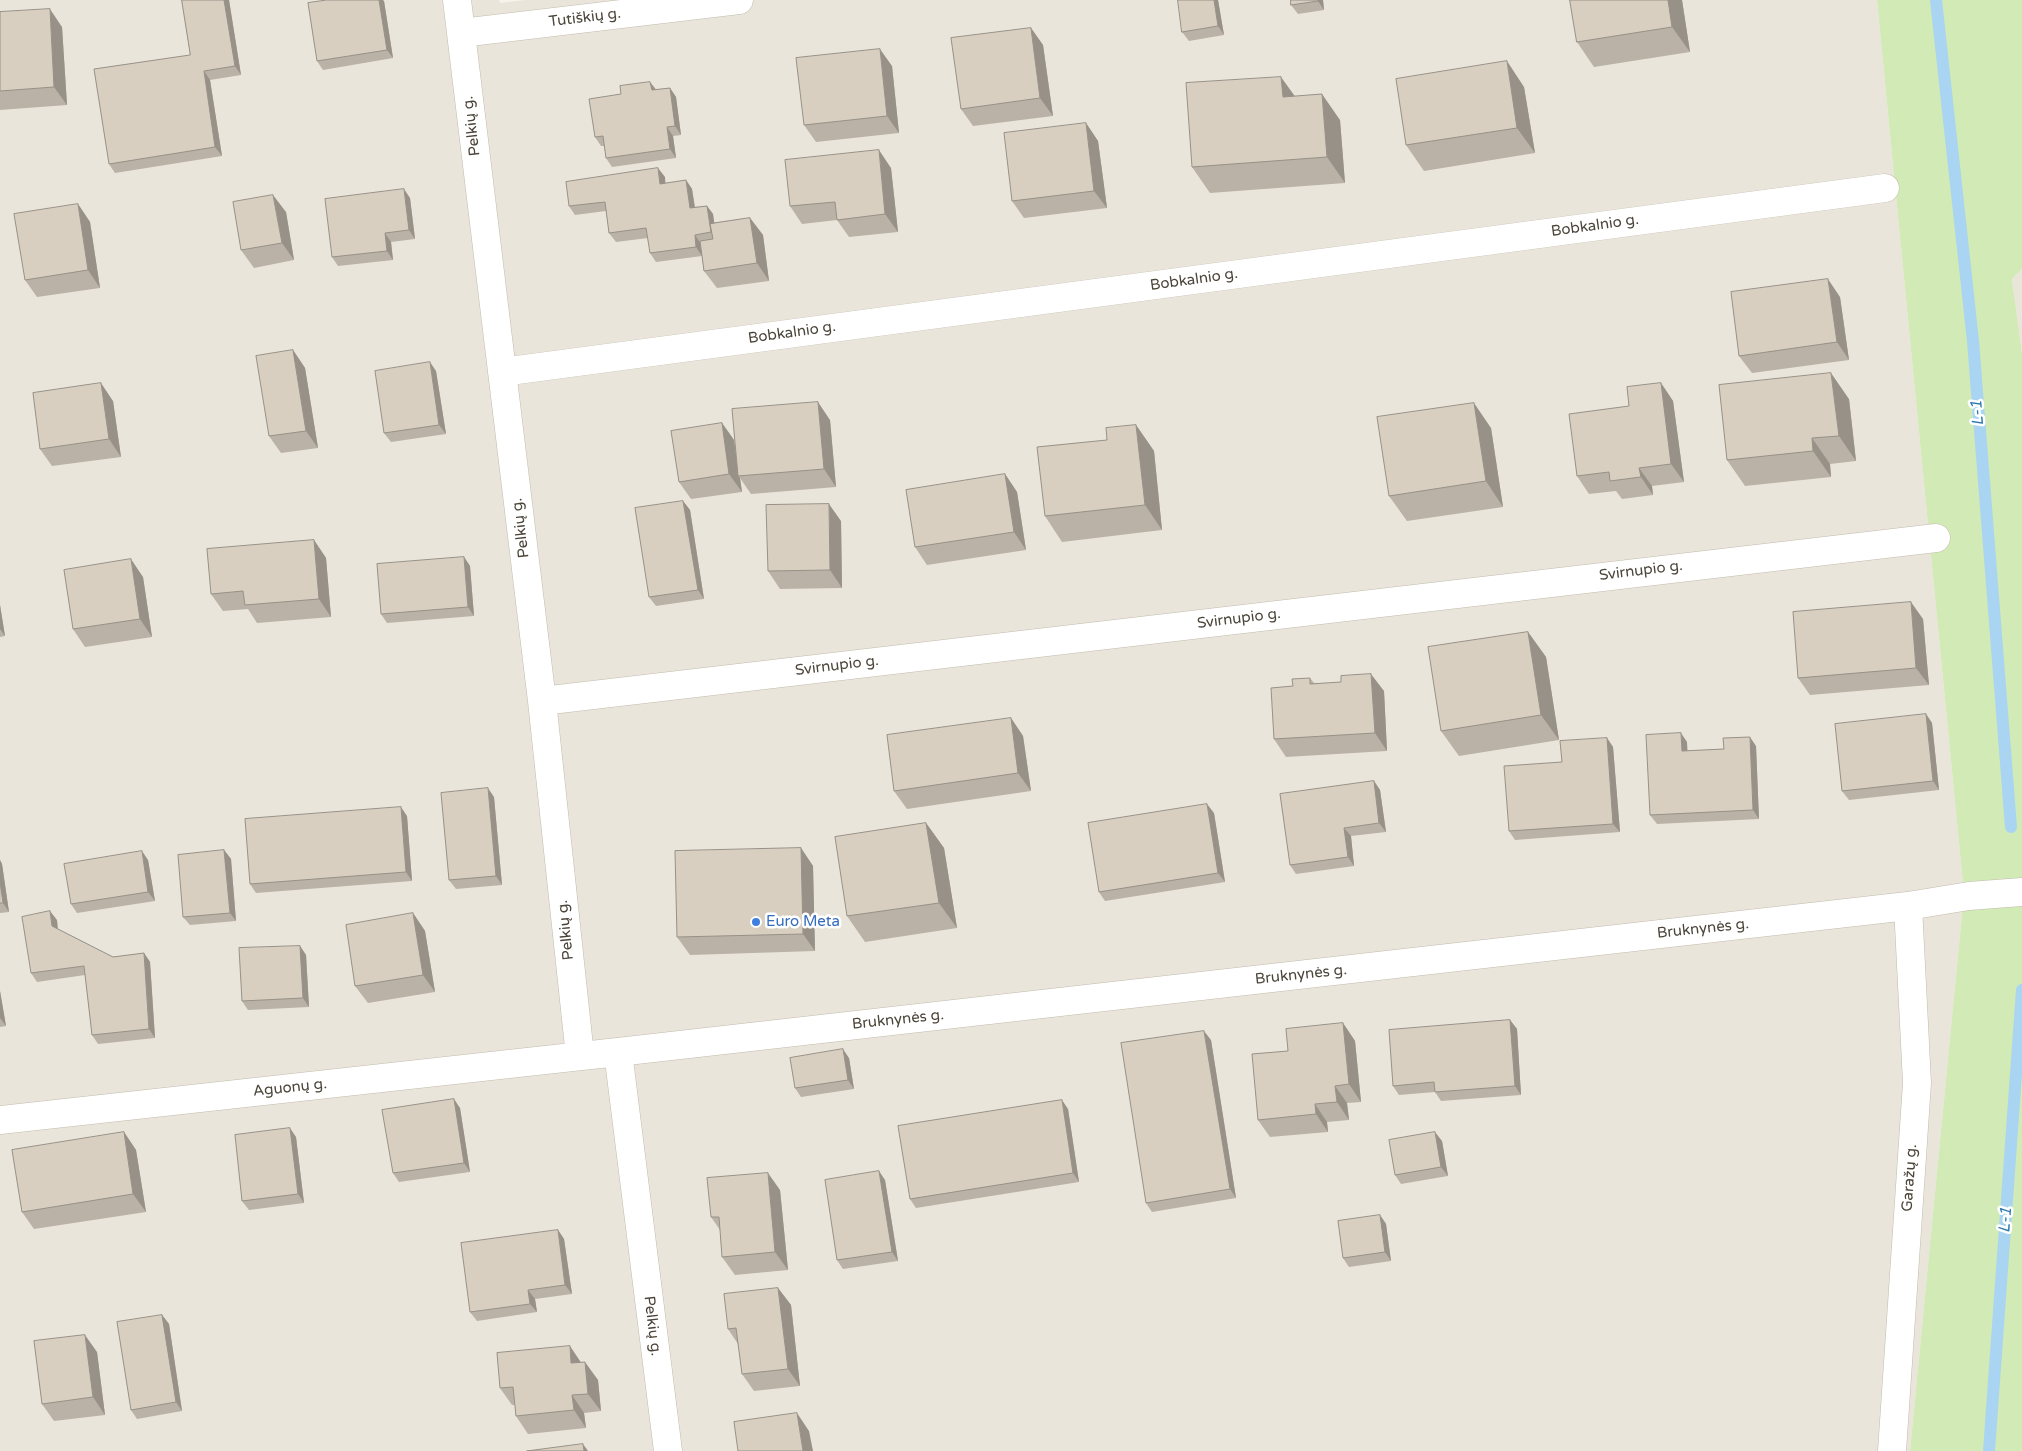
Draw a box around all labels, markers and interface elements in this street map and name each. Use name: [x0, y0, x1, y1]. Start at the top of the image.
street label: Tutiškių g.: [548, 5, 622, 31]
street label: Pelkių g.: [459, 95, 485, 157]
street label: Bobkalnio g.: [1550, 211, 1640, 241]
street label: Bobkalnio g.: [1149, 265, 1239, 295]
street label: Bobkalnio g.: [747, 318, 837, 348]
water label: L-1: [1967, 399, 1989, 427]
street label: Pelkių g.: [508, 497, 534, 559]
street label: Svirnupio g.: [1598, 557, 1684, 585]
street label: Svirnupio g.: [1196, 605, 1282, 633]
street label: Svirnupio g.: [794, 652, 880, 680]
street label: Pelkių g.: [554, 899, 578, 961]
place label: Euro Meta: [766, 913, 840, 931]
street label: Bruknynės g.: [1656, 915, 1750, 943]
marker: Euro Meta: [750, 916, 762, 928]
street label: Bruknynės g.: [1254, 961, 1348, 989]
street label: Bruknynės g.: [851, 1006, 945, 1034]
street label: Aguonų g.: [252, 1075, 328, 1101]
street label: Garažų g.: [1899, 1144, 1921, 1212]
water label: L-1: [1996, 1206, 2016, 1234]
street label: Pelkių g.: [639, 1295, 665, 1357]

